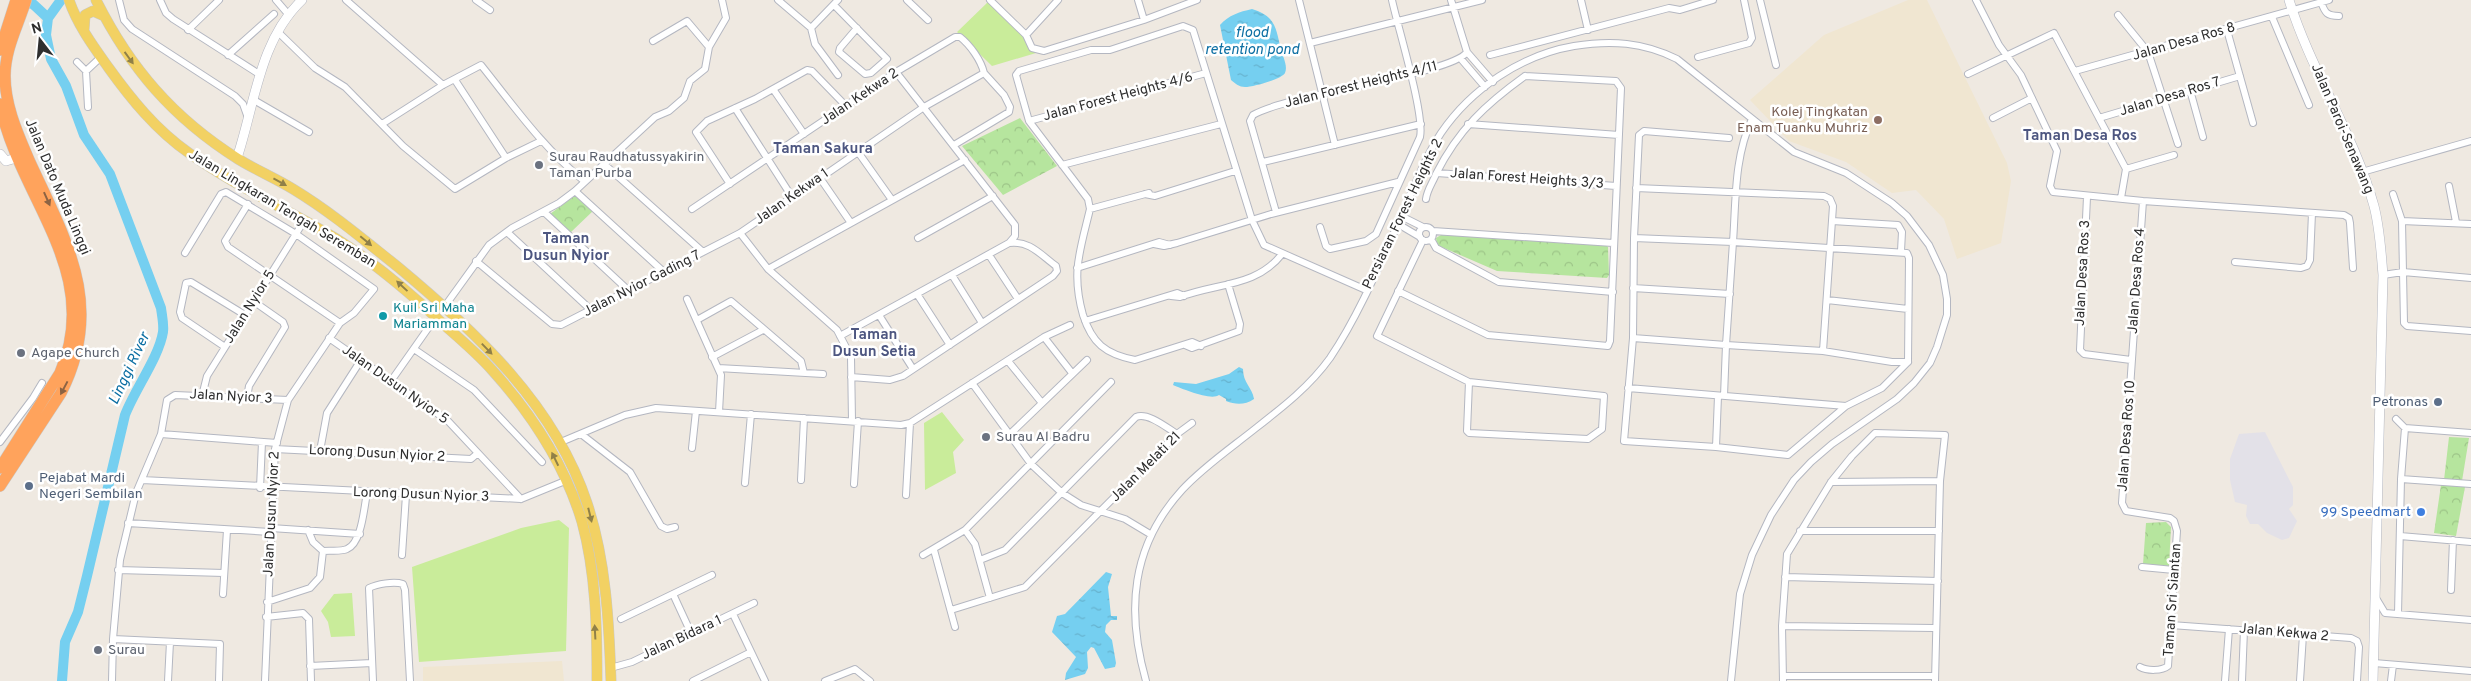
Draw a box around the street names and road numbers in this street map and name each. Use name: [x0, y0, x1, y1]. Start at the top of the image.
street label: Jalan Desa Ros 8: [2131, 19, 2237, 65]
street label: Jalan Forest Heights 4/11: [1283, 58, 1439, 112]
street label: Jalan Paroi-Senawang: [2307, 61, 2377, 197]
street label: Jalan Kekwa 2: [818, 65, 902, 129]
street label: Jalan Forest Heights 4/6: [1041, 69, 1195, 125]
street label: Jalan Desa Ros 7: [2118, 74, 2222, 120]
street label: Jalan Dato Muda Linggi: [21, 116, 93, 258]
street label: Persiaran Forest Heights 2: [1359, 136, 1447, 292]
street label: Jalan Lingkaran Tengah Seremban: [185, 146, 379, 272]
street label: Jalan Kekwa 1: [752, 165, 832, 229]
street label: Jalan Forest Heights 3/3: [1450, 165, 1604, 193]
street label: Jalan Desa Ros 3: [2072, 220, 2094, 326]
street label: Jalan Desa Ros 4: [2125, 227, 2149, 335]
street label: Jalan Nyior Gading 7: [580, 247, 704, 321]
street label: Jalan Nyior 5: [221, 267, 279, 347]
street label: Jalan Dusun Nyior 5: [338, 342, 452, 428]
street label: Jalan Desa Ros 10: [2115, 380, 2139, 492]
street label: Jalan Nyior 3: [189, 386, 273, 408]
street label: Jalan Melati 21: [1107, 428, 1185, 506]
street label: Lorong Dusun Nyior 2: [308, 442, 446, 466]
street label: Jalan Dusun Nyior 2: [260, 450, 284, 578]
street label: Lorong Dusun Nyior 3: [353, 484, 489, 506]
street label: Taman Sri Siantan: [2161, 543, 2185, 657]
street label: Jalan Bidara 1: [639, 612, 725, 664]
street label: Jalan Kekwa 2: [2238, 621, 2330, 645]

